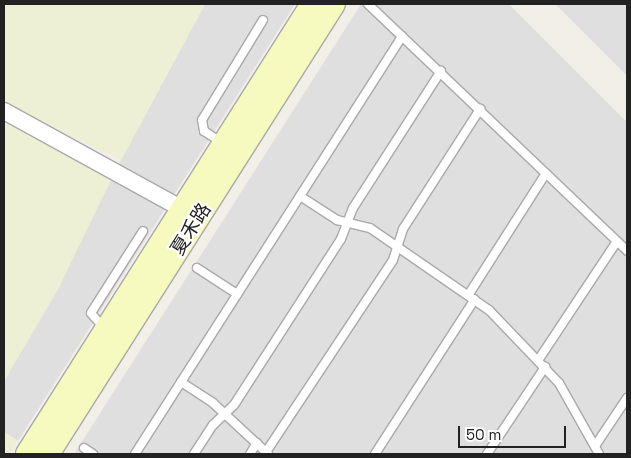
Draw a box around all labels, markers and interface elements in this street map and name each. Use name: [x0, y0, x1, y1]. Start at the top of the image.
street label: 夏禾路: [166, 199, 216, 259]
scale bar: [461, 416, 568, 448]
text: 50 m: [466, 425, 501, 444]

